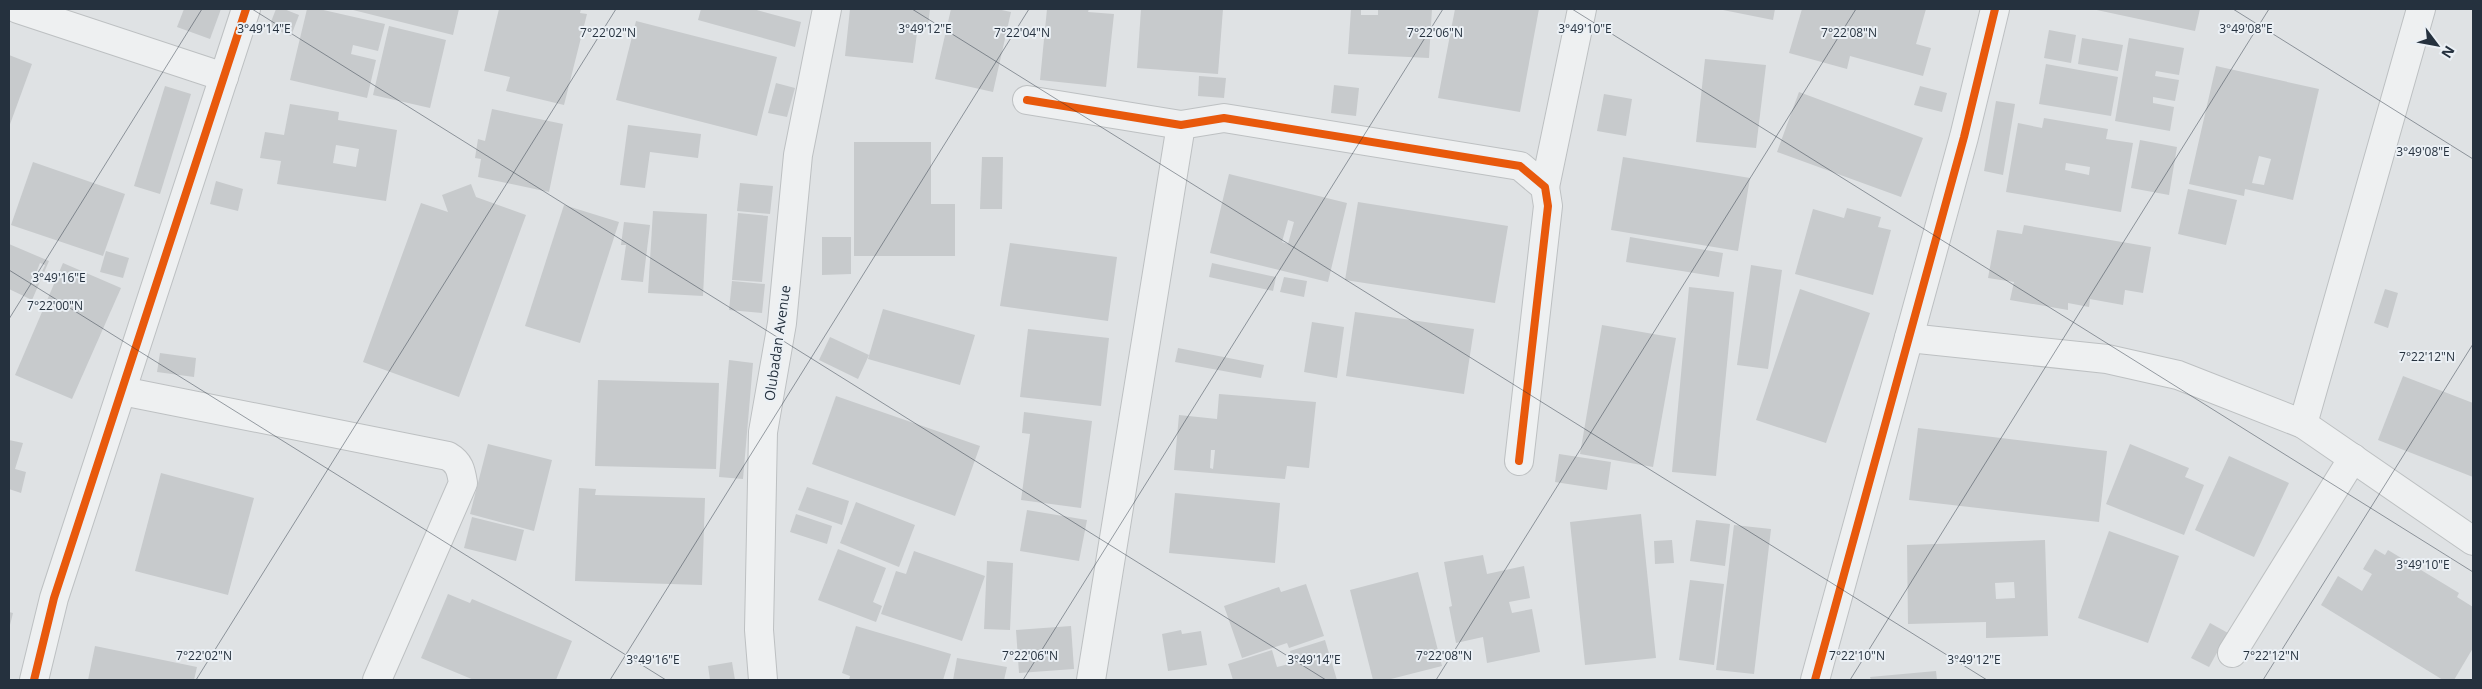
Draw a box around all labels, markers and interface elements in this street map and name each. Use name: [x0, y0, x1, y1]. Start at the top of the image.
text: 3°49'14"E: [237, 20, 291, 37]
text: 3°49'12"E: [898, 20, 952, 37]
text: 3°49'10"E: [1558, 20, 1612, 37]
text: 3°49'08"E: [2219, 20, 2273, 37]
north arrow: [2412, 20, 2462, 70]
text: 7°22'02"N: [580, 24, 636, 41]
text: 7°22'04"N: [994, 24, 1050, 41]
text: 7°22'06"N: [1407, 24, 1463, 41]
text: 7°22'08"N: [1821, 24, 1877, 41]
text: N: [2437, 42, 2460, 62]
text: 3°49'08"E: [2396, 143, 2450, 160]
text: 3°49'16"E: [32, 269, 86, 286]
street label: Olubadan Avenue: [759, 284, 795, 402]
text: 7°22'00"N: [27, 297, 83, 314]
text: 7°22'12"N: [2399, 348, 2455, 365]
text: 3°49'10"E: [2396, 556, 2450, 573]
text: 7°22'02"N: [176, 647, 232, 664]
text: 7°22'06"N: [1002, 647, 1058, 664]
text: 7°22'08"N: [1416, 647, 1472, 664]
text: 7°22'10"N: [1829, 647, 1885, 664]
text: 7°22'12"N: [2243, 647, 2299, 664]
text: 3°49'16"E: [626, 651, 680, 668]
text: 3°49'14"E: [1287, 651, 1341, 668]
text: 3°49'12"E: [1947, 651, 2001, 668]

